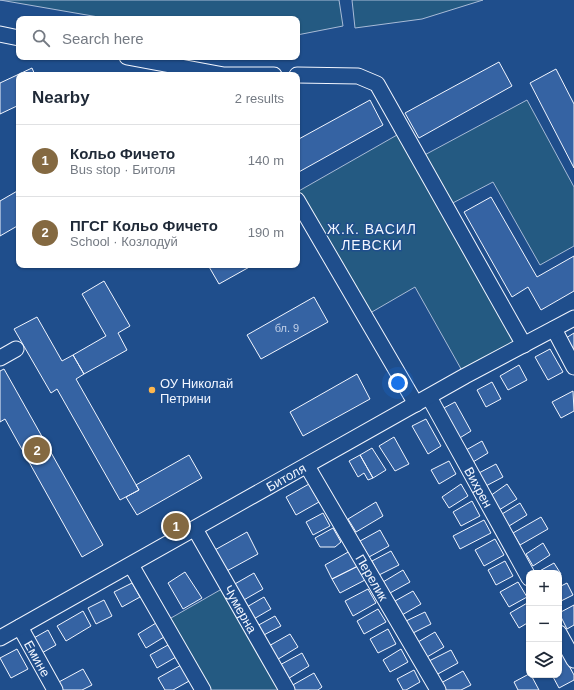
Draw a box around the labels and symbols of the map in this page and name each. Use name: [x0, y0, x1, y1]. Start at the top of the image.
district label: Ж.К. ВАСИЛ ЛЕВСКИ: [327, 221, 417, 253]
house number: бл. 9: [275, 322, 299, 334]
your location: [388, 373, 408, 393]
place label: ОУ Николай Петрини: [160, 376, 233, 406]
marker: ОУ Николай Петрини: [147, 385, 157, 395]
pin: 2: [24, 435, 50, 465]
street label: Битоля: [263, 460, 308, 494]
street label: Вихрен: [462, 464, 496, 510]
pin: 1: [163, 511, 189, 541]
street label: Перелик: [353, 551, 392, 603]
street label: Чумерна: [221, 582, 261, 636]
street label: Емине: [21, 638, 54, 679]

